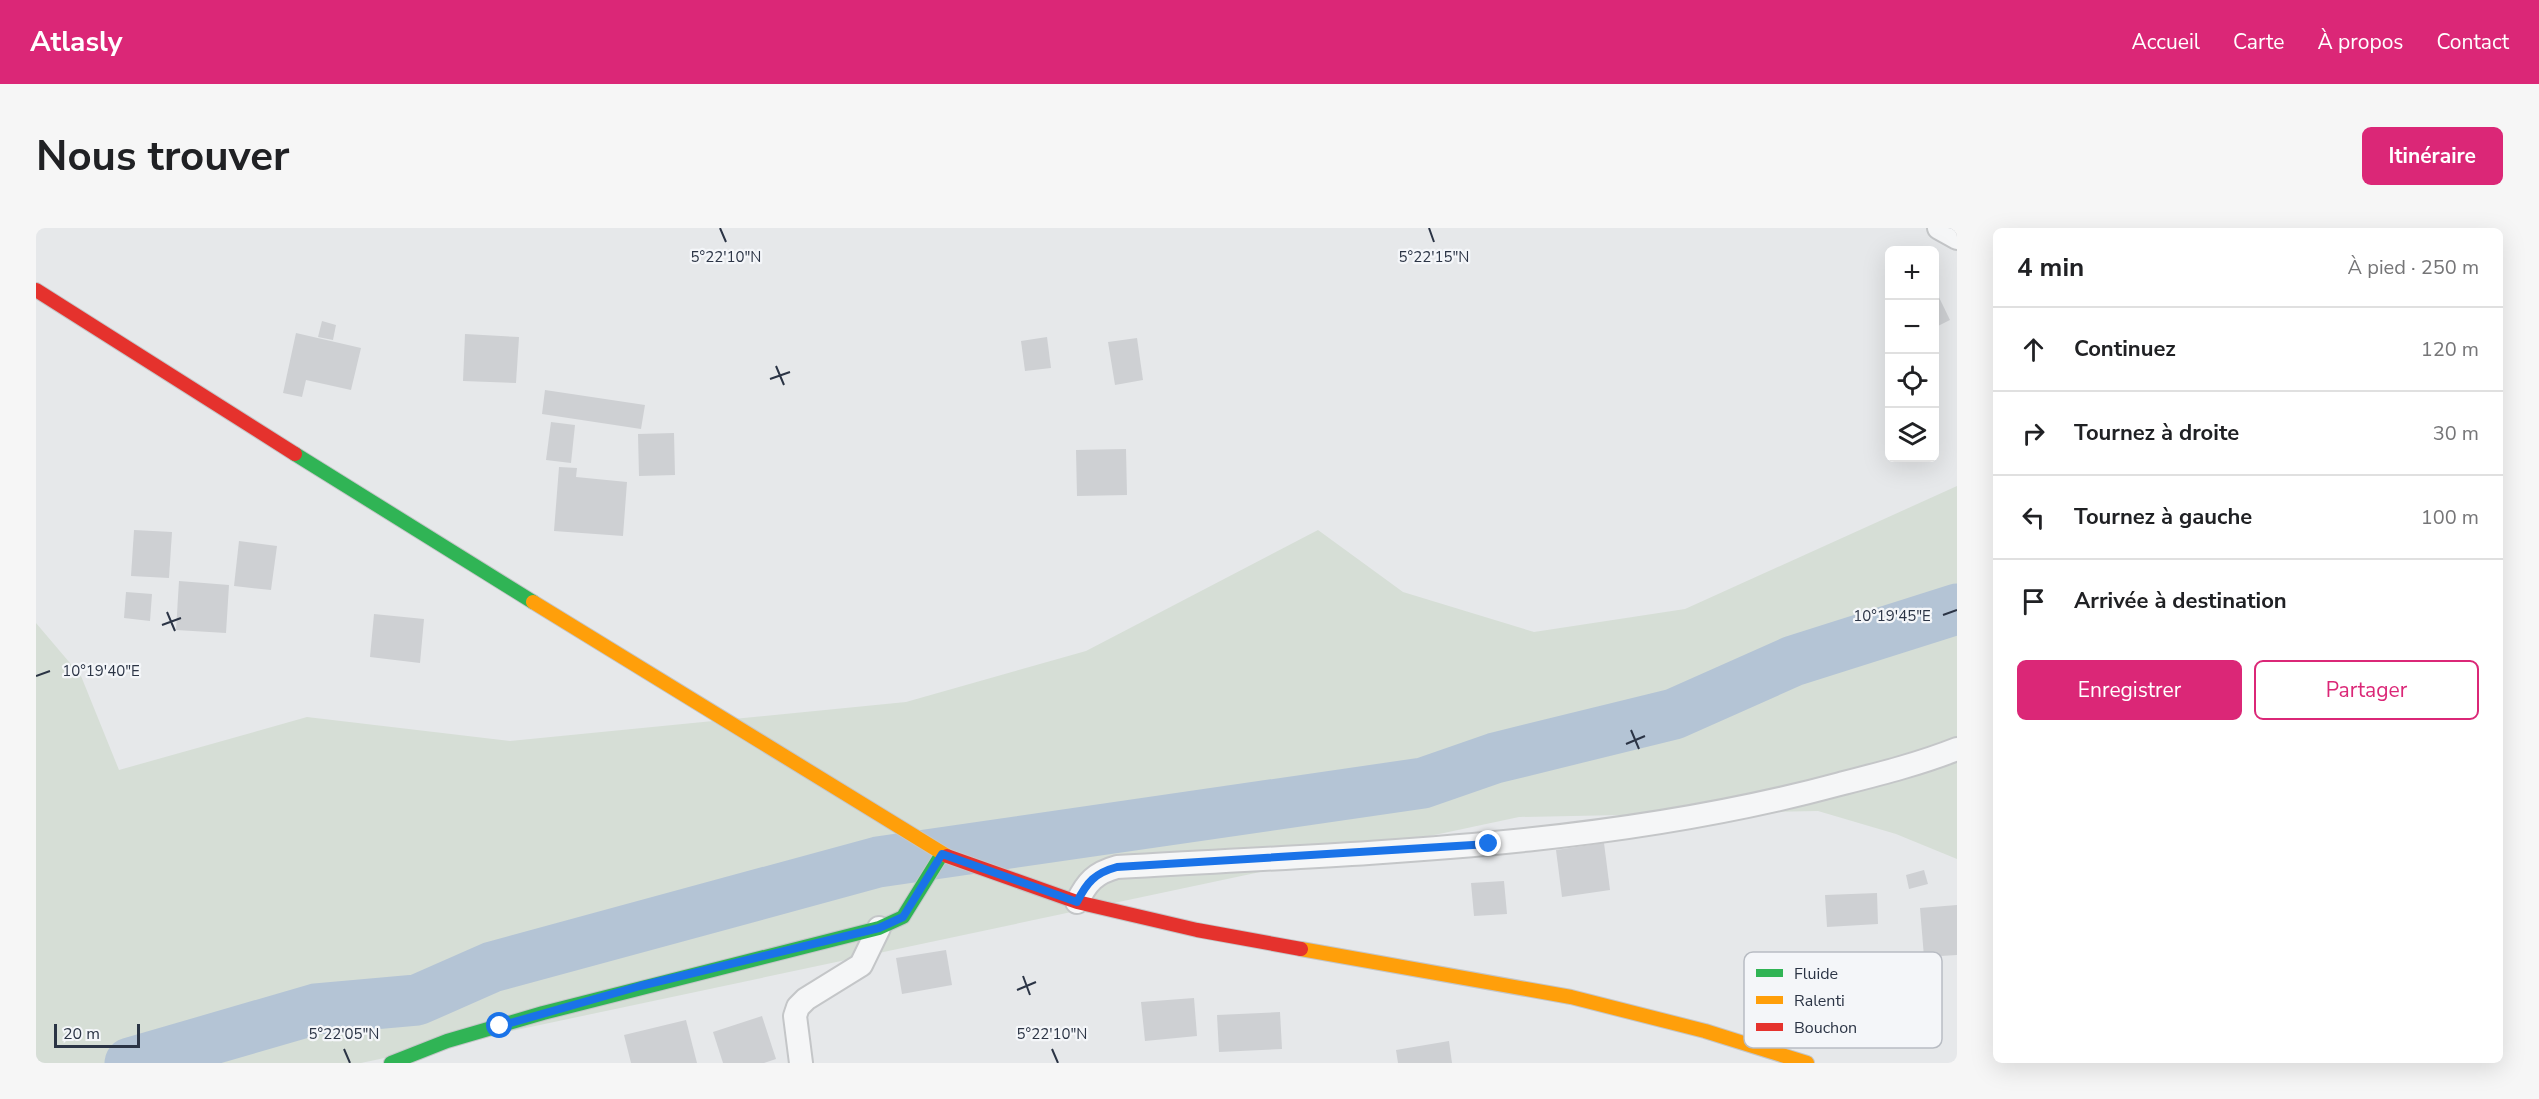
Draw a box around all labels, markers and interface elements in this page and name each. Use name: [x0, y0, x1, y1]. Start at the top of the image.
text: Atlasly: [30, 23, 122, 61]
text: Accueil: [2131, 28, 2200, 56]
text: Carte: [2233, 28, 2284, 56]
text: À propos: [2317, 28, 2403, 56]
text: Contact: [2436, 28, 2509, 56]
button: Itinéraire: [2362, 127, 2503, 185]
text: Nous trouver: [36, 128, 289, 185]
map controls: [1885, 246, 1939, 462]
button: +: [1885, 246, 1939, 300]
text: 5°22'10"N: [691, 247, 761, 267]
text: 5°22'15"N: [1399, 247, 1469, 267]
text: 4 min: [2017, 250, 2084, 285]
text: À pied · 250 m: [2348, 254, 2479, 281]
button: −: [1885, 300, 1939, 354]
icon: ahead: [2017, 333, 2050, 366]
text: Continuez: [2074, 334, 2176, 364]
text: 120 m: [2421, 336, 2479, 363]
button: locate: [1885, 354, 1939, 408]
button: layers: [1885, 408, 1939, 462]
icon: right: [2017, 417, 2050, 450]
text: Tournez à droite: [2074, 418, 2239, 448]
text: 30 m: [2433, 420, 2479, 447]
icon: left: [2017, 501, 2050, 534]
text: Tournez à gauche: [2074, 502, 2252, 532]
text: 100 m: [2421, 504, 2479, 531]
icon: arrive: [2017, 585, 2050, 618]
text: Arrivée à destination: [2074, 586, 2287, 616]
text: 10°19'45"E: [1853, 606, 1931, 626]
button: Enregistrer: [2017, 660, 2242, 720]
button: Partager: [2254, 660, 2479, 720]
text: 10°19'40"E: [62, 661, 140, 681]
route end: [1475, 830, 1501, 856]
legend: [1744, 952, 1942, 1048]
text: Fluide: [1794, 963, 1838, 985]
text: Ralenti: [1794, 990, 1845, 1012]
route start: [486, 1012, 512, 1038]
text: Bouchon: [1794, 1017, 1857, 1039]
scale bar: [54, 1021, 140, 1048]
text: 20 m: [63, 1023, 100, 1045]
text: 5°22'05"N: [309, 1024, 379, 1044]
text: 5°22'10"N: [1017, 1024, 1087, 1044]

